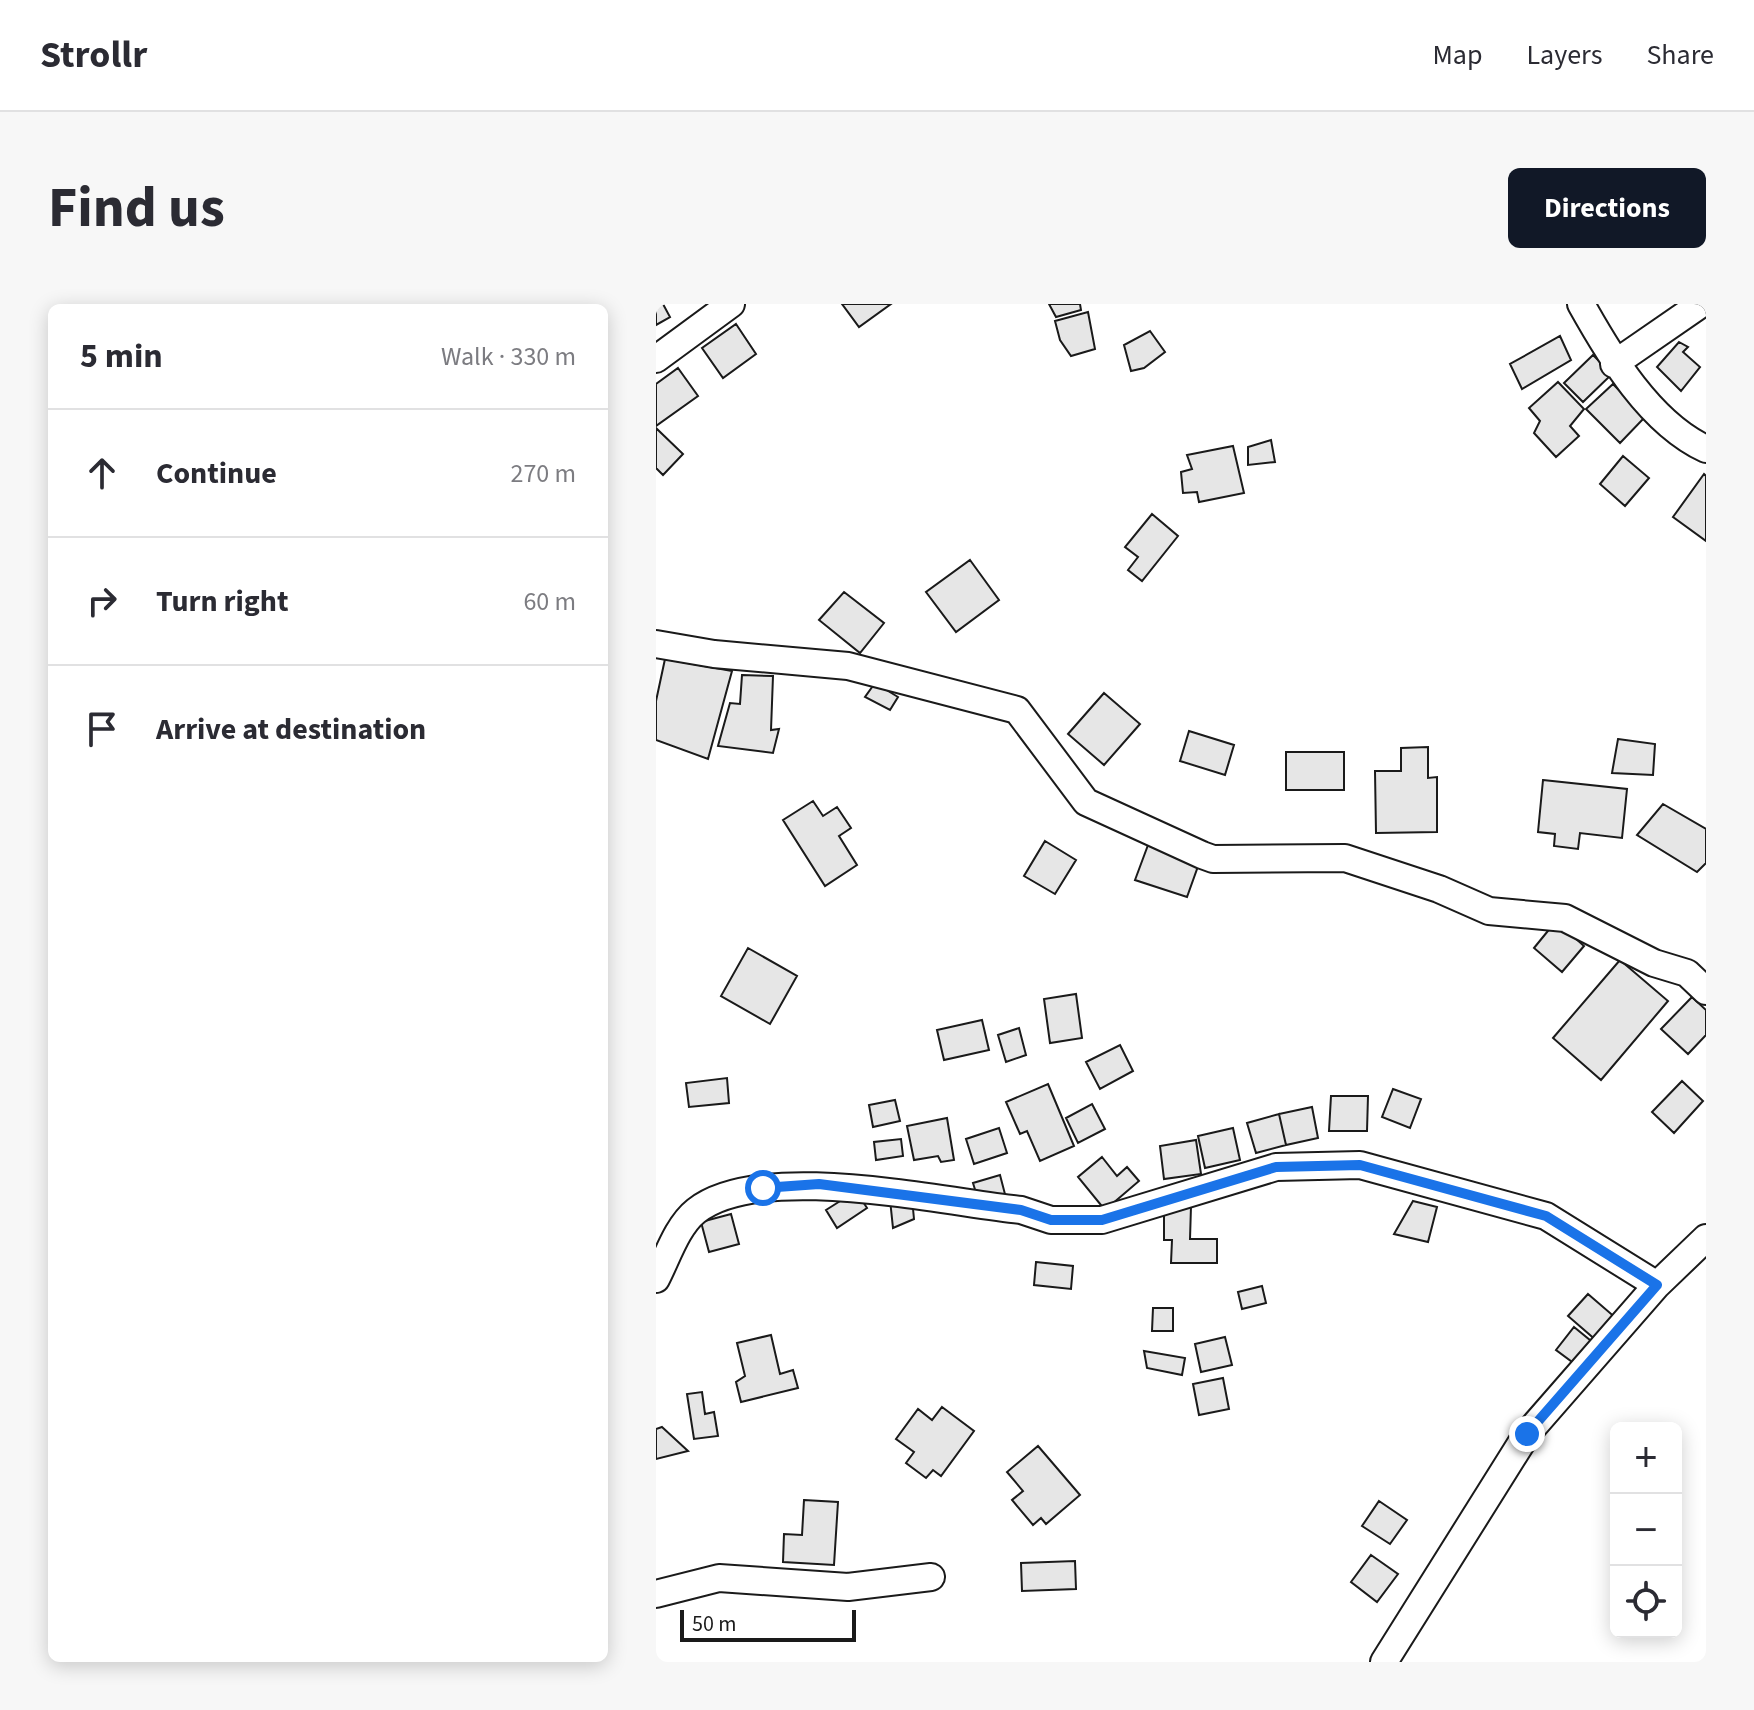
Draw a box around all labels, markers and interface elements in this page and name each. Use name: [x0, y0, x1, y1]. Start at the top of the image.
text: Strollr: [40, 28, 147, 82]
text: Map: [1432, 35, 1482, 75]
text: Layers: [1526, 35, 1602, 75]
text: Share: [1646, 35, 1714, 75]
button: Directions: [1508, 168, 1706, 248]
text: Find us: [48, 169, 225, 248]
text: 5 min: [80, 332, 163, 381]
text: Walk · 330 m: [441, 338, 576, 375]
icon: ahead: [80, 451, 124, 495]
text: Continue: [156, 452, 277, 495]
text: 270 m: [510, 455, 576, 492]
icon: right: [80, 579, 124, 623]
text: Turn right: [156, 580, 288, 623]
text: 60 m: [523, 583, 576, 620]
icon: arrive: [80, 707, 124, 751]
text: Arrive at destination: [156, 708, 426, 751]
route start: [745, 1170, 781, 1206]
route end: [1509, 1416, 1545, 1452]
map controls: [1610, 1422, 1682, 1638]
button: +: [1610, 1422, 1682, 1494]
button: −: [1610, 1494, 1682, 1566]
button: locate: [1610, 1566, 1682, 1638]
scale bar: [680, 1606, 856, 1642]
text: 50 m: [692, 1608, 737, 1640]

